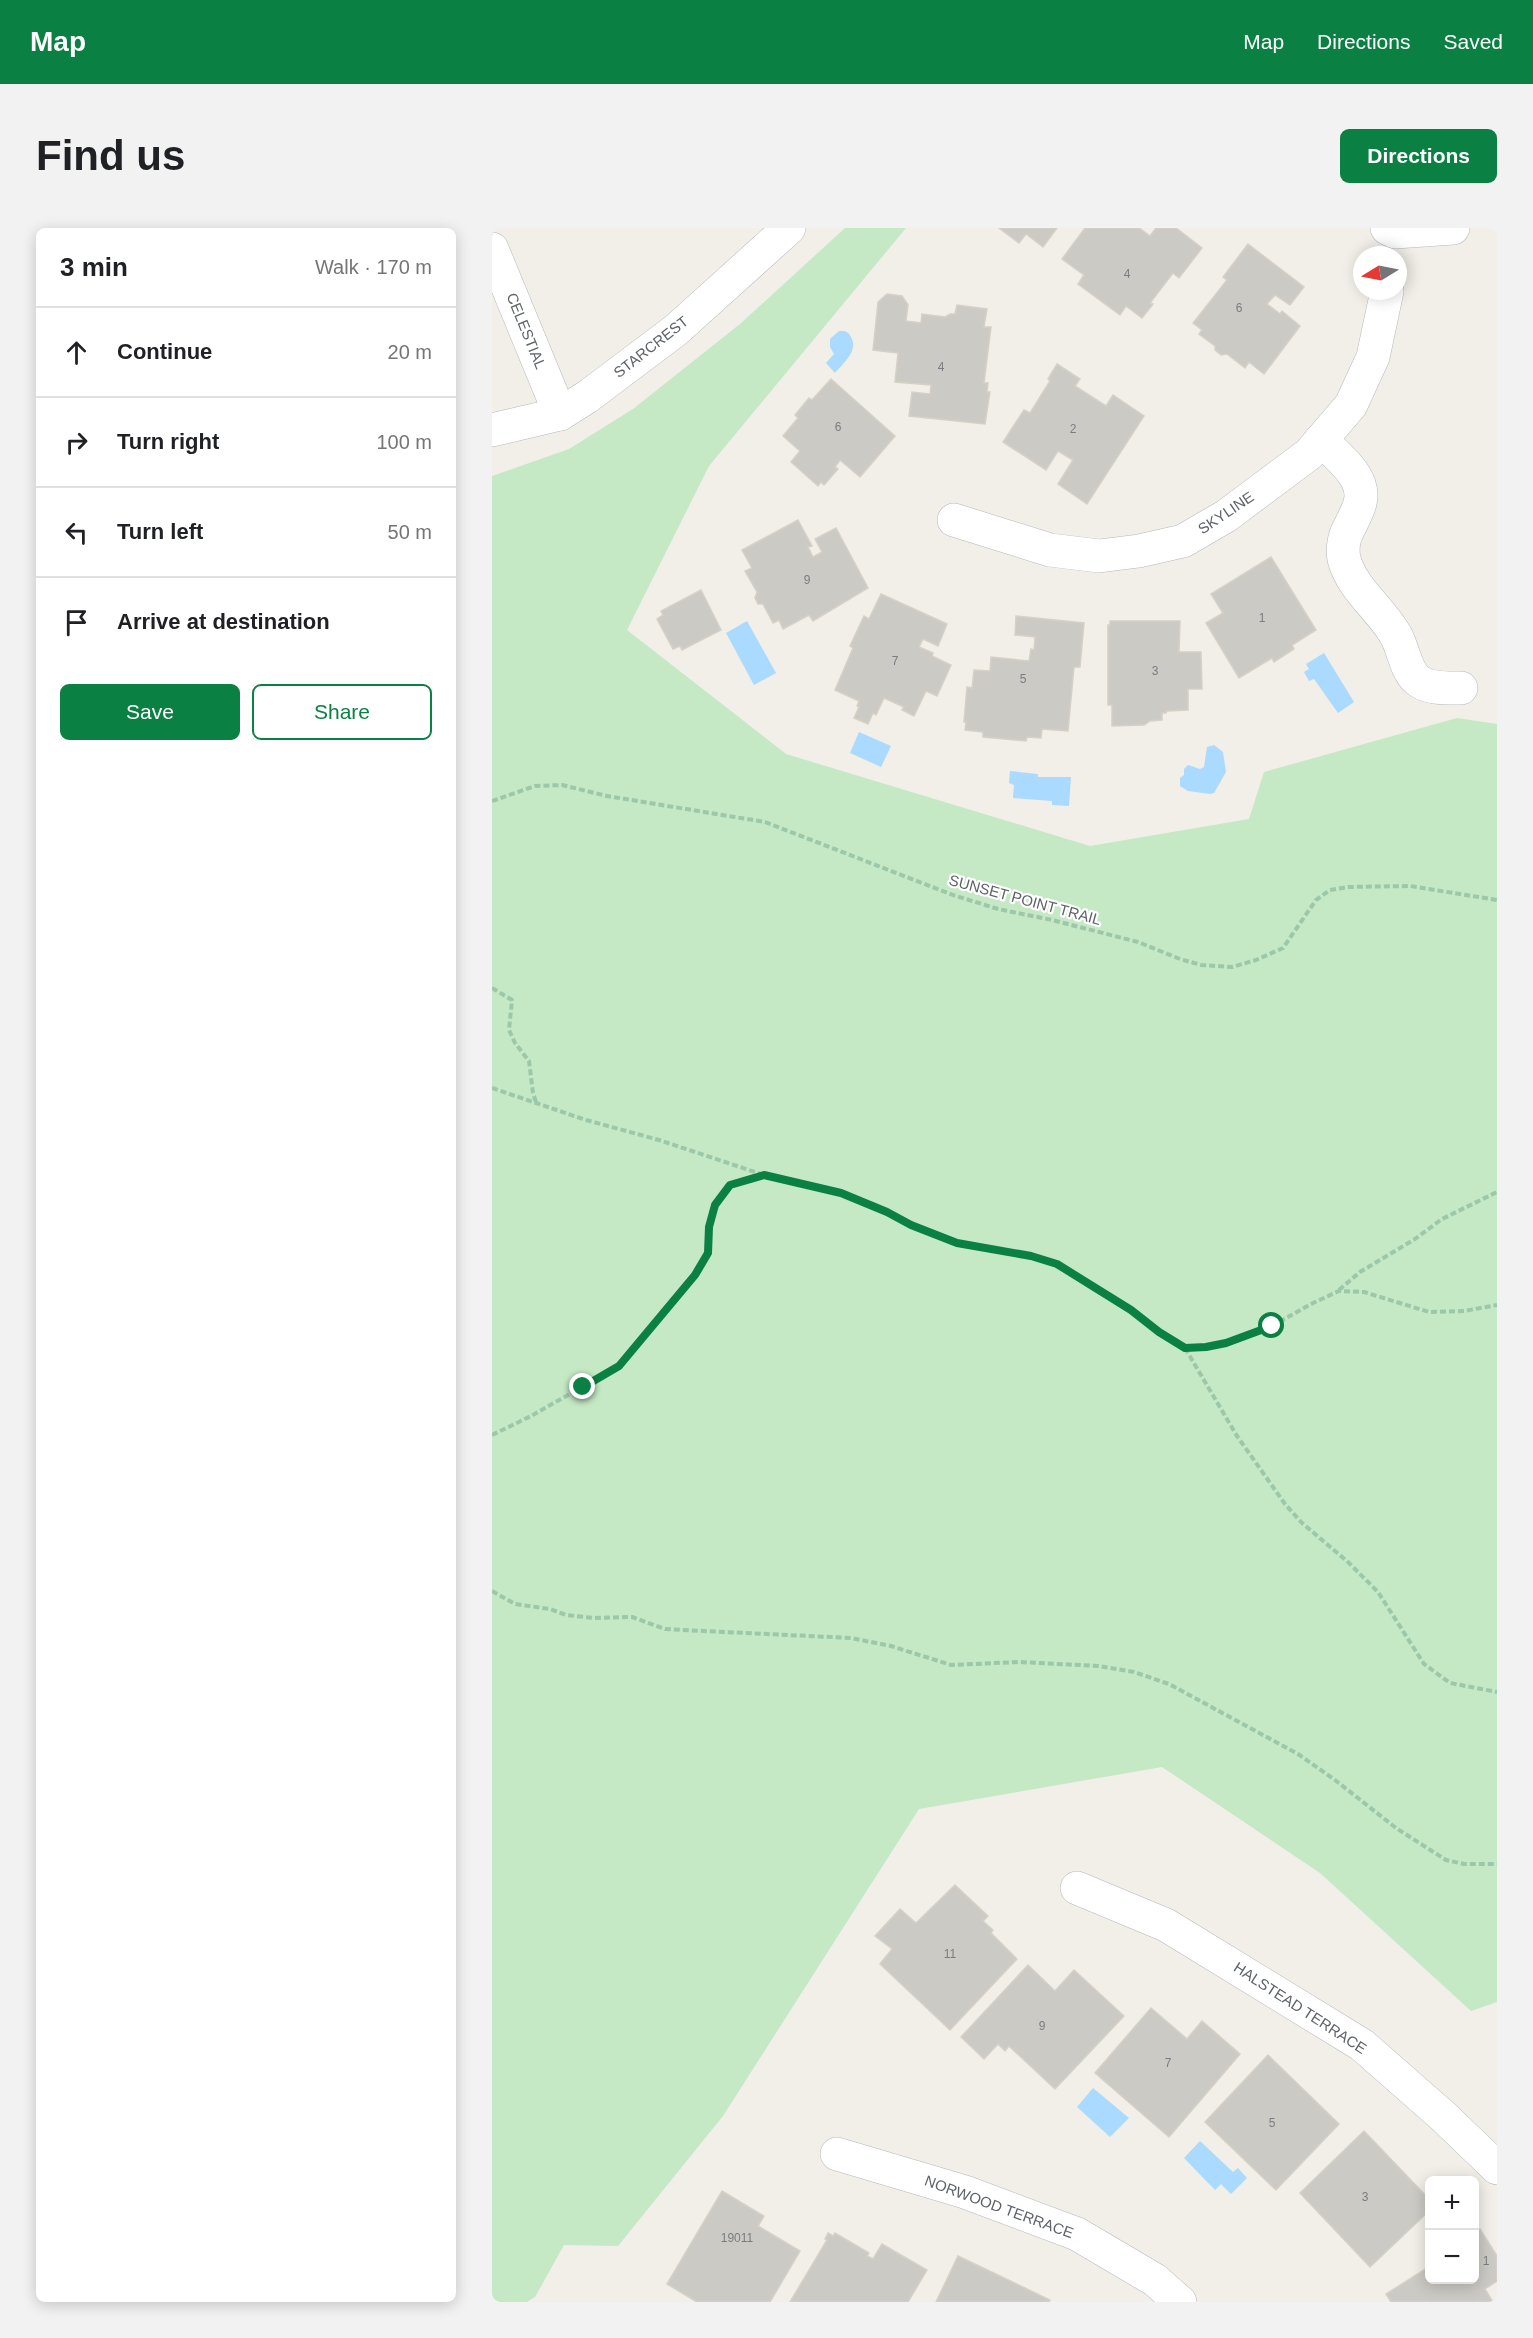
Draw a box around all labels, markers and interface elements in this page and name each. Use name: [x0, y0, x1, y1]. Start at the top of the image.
text: Map: [30, 26, 86, 57]
text: Map: [1243, 30, 1284, 53]
text: Directions: [1317, 30, 1410, 53]
text: Saved: [1443, 30, 1503, 53]
button: Directions: [1340, 129, 1497, 183]
text: Find us: [36, 132, 185, 179]
north arrow: [1353, 246, 1407, 300]
text: 3 min: [60, 252, 128, 282]
text: Walk · 170 m: [315, 256, 432, 278]
house number: 4: [1124, 267, 1131, 281]
street label: CELESTIAL: [503, 290, 549, 371]
house number: 6: [1236, 301, 1243, 315]
street label: STARCREST: [610, 312, 691, 381]
icon: ahead: [60, 336, 93, 369]
text: Continue: [117, 339, 212, 364]
text: 20 m: [388, 341, 432, 363]
house number: 4: [938, 360, 945, 374]
house number: 6: [835, 420, 842, 434]
house number: 2: [1070, 422, 1077, 436]
icon: right: [60, 426, 93, 459]
text: Turn right: [117, 429, 219, 454]
text: 100 m: [376, 431, 432, 453]
street label: SKYLINE: [1195, 488, 1257, 537]
icon: left: [60, 516, 93, 549]
text: Turn left: [117, 519, 203, 544]
text: 50 m: [388, 521, 432, 543]
house number: 9: [804, 573, 811, 587]
icon: arrive: [60, 606, 93, 639]
text: Arrive at destination: [117, 609, 330, 634]
house number: 1: [1259, 611, 1266, 625]
house number: 7: [892, 654, 899, 668]
house number: 3: [1152, 664, 1159, 678]
house number: 5: [1020, 672, 1027, 686]
button: Save: [60, 684, 240, 740]
button: Share: [252, 684, 432, 740]
street label: SUNSET POINT TRAIL: [947, 871, 1103, 928]
route start: [1258, 1312, 1284, 1338]
route end: [569, 1373, 595, 1399]
house number: 11: [944, 1947, 957, 1961]
street label: HALSTEAD TERRACE: [1231, 1958, 1370, 2057]
house number: 9: [1039, 2019, 1046, 2033]
house number: 7: [1165, 2056, 1172, 2070]
house number: 5: [1269, 2116, 1276, 2130]
street label: NORWOOD TERRACE: [923, 2172, 1076, 2241]
map controls: [1425, 2176, 1479, 2284]
button: +: [1425, 2176, 1479, 2230]
house number: 3: [1362, 2190, 1369, 2204]
button: −: [1425, 2230, 1479, 2284]
house number: 19011: [721, 2231, 754, 2245]
house number: 1: [1483, 2254, 1490, 2268]

